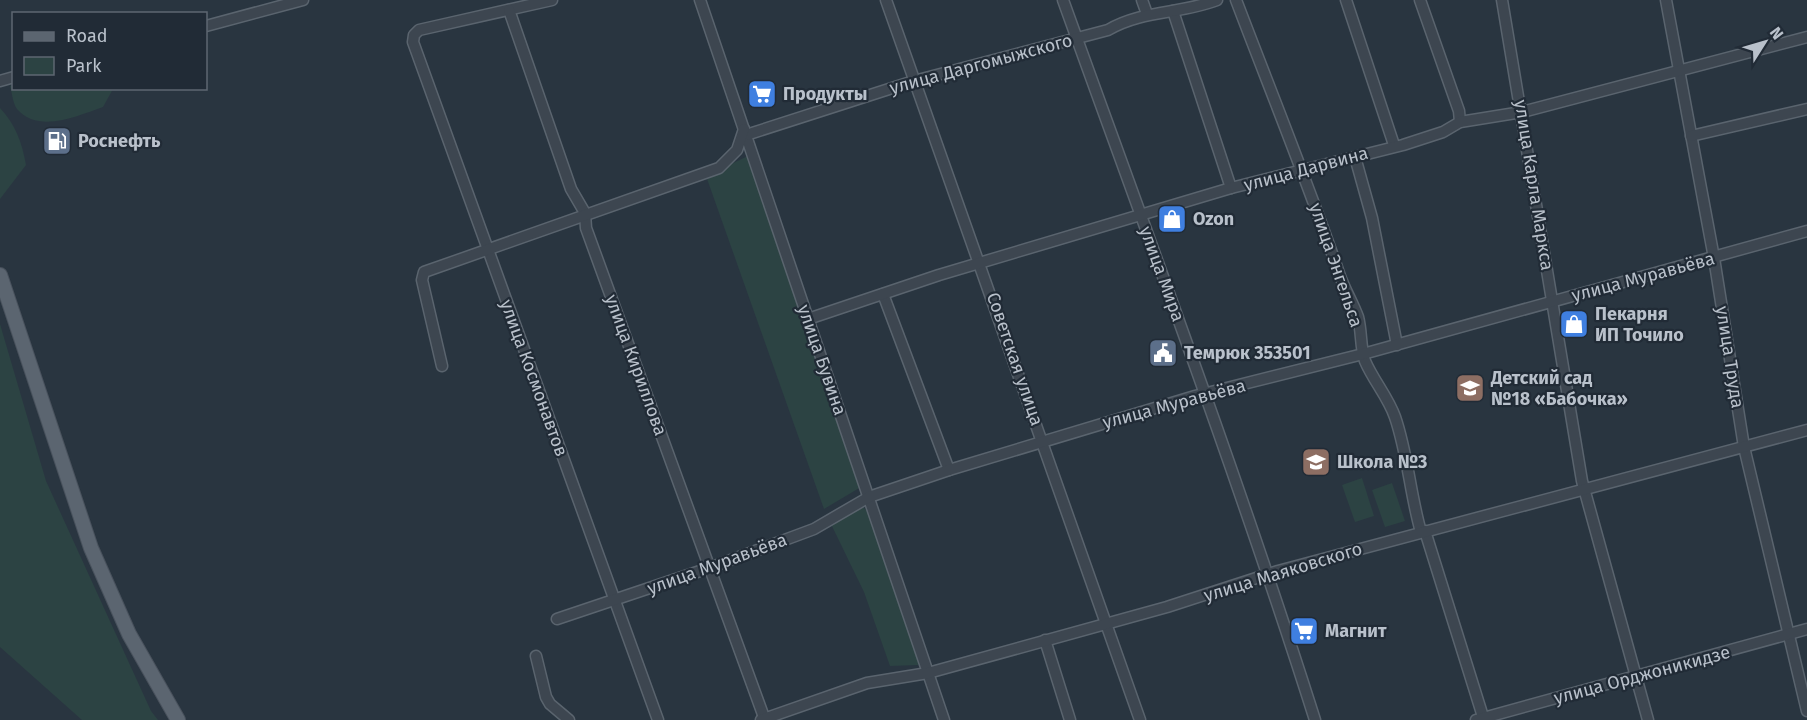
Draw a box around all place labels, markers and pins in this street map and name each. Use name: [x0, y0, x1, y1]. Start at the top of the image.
supermarket icon: Продукты: [746, 78, 778, 110]
place label: Продукты: [783, 83, 867, 105]
fuel station icon: Роснефть: [41, 125, 73, 157]
place label: Роснефть: [78, 130, 161, 152]
shop icon: Ozon: [1156, 203, 1188, 235]
place label: Ozon: [1193, 208, 1234, 230]
place label: Пекарня ИП Точило: [1595, 303, 1684, 346]
shop icon: Пекарня ИП Точило: [1558, 308, 1590, 340]
public building icon: Темрюк 353501: [1147, 337, 1179, 369]
place label: Темрюк 353501: [1184, 342, 1311, 364]
place label: Детский сад №18 «Бабочка»: [1490, 367, 1628, 410]
school or university icon: Детский сад №18 «Бабочка»: [1454, 372, 1486, 404]
school or university icon: Школа №3: [1300, 446, 1332, 478]
place label: Школа №3: [1337, 451, 1427, 473]
supermarket icon: Магнит: [1288, 615, 1320, 647]
place label: Магнит: [1325, 620, 1387, 642]

